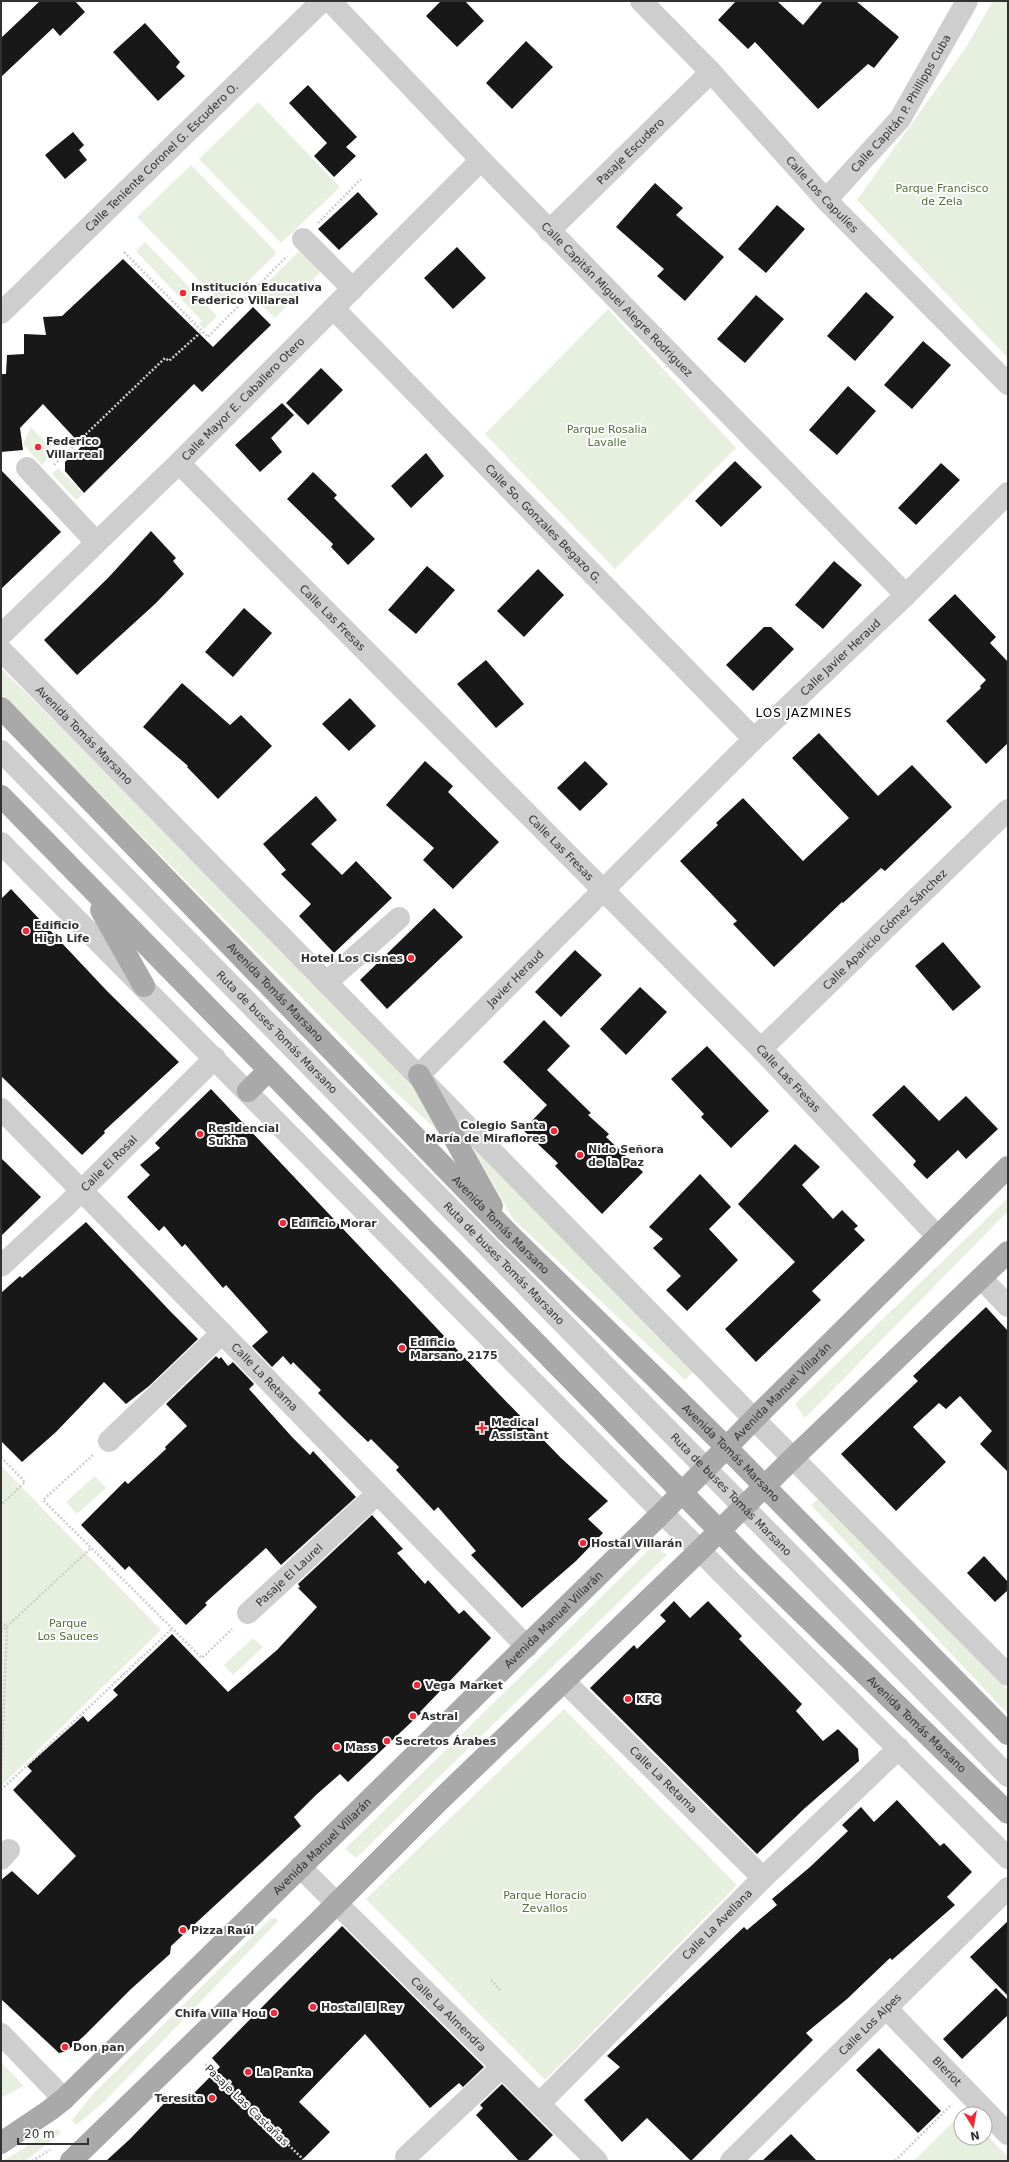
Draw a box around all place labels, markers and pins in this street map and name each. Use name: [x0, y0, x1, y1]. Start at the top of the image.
place label: Institución Educativa Federico Villareal: [191, 281, 322, 307]
marker: Institución Educativa Federico Villareal: [178, 288, 188, 298]
place label: Federico Villarreal: [46, 435, 103, 461]
marker: Federico Villarreal: [33, 442, 43, 452]
place label: Edificio High Life: [34, 919, 90, 945]
marker: Edificio High Life: [21, 926, 31, 936]
place label: Hotel Los Cisnes: [301, 952, 403, 965]
marker: Hotel Los Cisnes: [406, 953, 416, 963]
place label: Colegio Santa María de Miraflores: [425, 1119, 546, 1145]
place label: Residencial Sukha: [208, 1122, 279, 1148]
marker: Colegio Santa María de Miraflores: [549, 1126, 559, 1136]
marker: Residencial Sukha: [195, 1129, 205, 1139]
place label: Nido Señora de la Paz: [588, 1143, 664, 1169]
marker: Nido Señora de la Paz: [575, 1150, 585, 1160]
place label: Edificio Morar: [291, 1217, 377, 1230]
marker: Edificio Morar: [278, 1218, 288, 1228]
place label: Edificio Marsano 2175: [410, 1336, 498, 1362]
marker: Edificio Marsano 2175: [397, 1343, 407, 1353]
place label: Medical Assistant: [491, 1416, 549, 1442]
marker: Medical Assistant: [476, 1422, 488, 1434]
place label: Hostal Villarán: [591, 1537, 682, 1550]
marker: Hostal Villarán: [578, 1538, 588, 1548]
place label: Vega Market: [425, 1679, 503, 1692]
marker: Vega Market: [412, 1680, 422, 1690]
place label: KFC: [636, 1693, 660, 1706]
marker: KFC: [623, 1694, 633, 1704]
place label: Astral: [421, 1710, 458, 1723]
marker: Astral: [408, 1711, 418, 1721]
place label: Secretos Árabes: [395, 1735, 497, 1748]
marker: Secretos Árabes: [382, 1736, 392, 1746]
place label: Mass: [345, 1741, 377, 1754]
marker: Mass: [332, 1742, 342, 1752]
place label: Pizza Raúl: [191, 1924, 254, 1937]
marker: Pizza Raúl: [178, 1925, 188, 1935]
place label: Hostal El Rey: [321, 2001, 403, 2014]
marker: Hostal El Rey: [308, 2002, 318, 2012]
place label: Chifa Villa Hou: [175, 2007, 266, 2020]
marker: Chifa Villa Hou: [269, 2008, 279, 2018]
place label: Don pan: [73, 2041, 124, 2054]
marker: Don pan: [60, 2042, 70, 2052]
place label: La Panka: [256, 2066, 312, 2079]
marker: La Panka: [243, 2067, 253, 2077]
place label: Teresita: [155, 2092, 204, 2105]
marker: Teresita: [207, 2093, 217, 2103]

